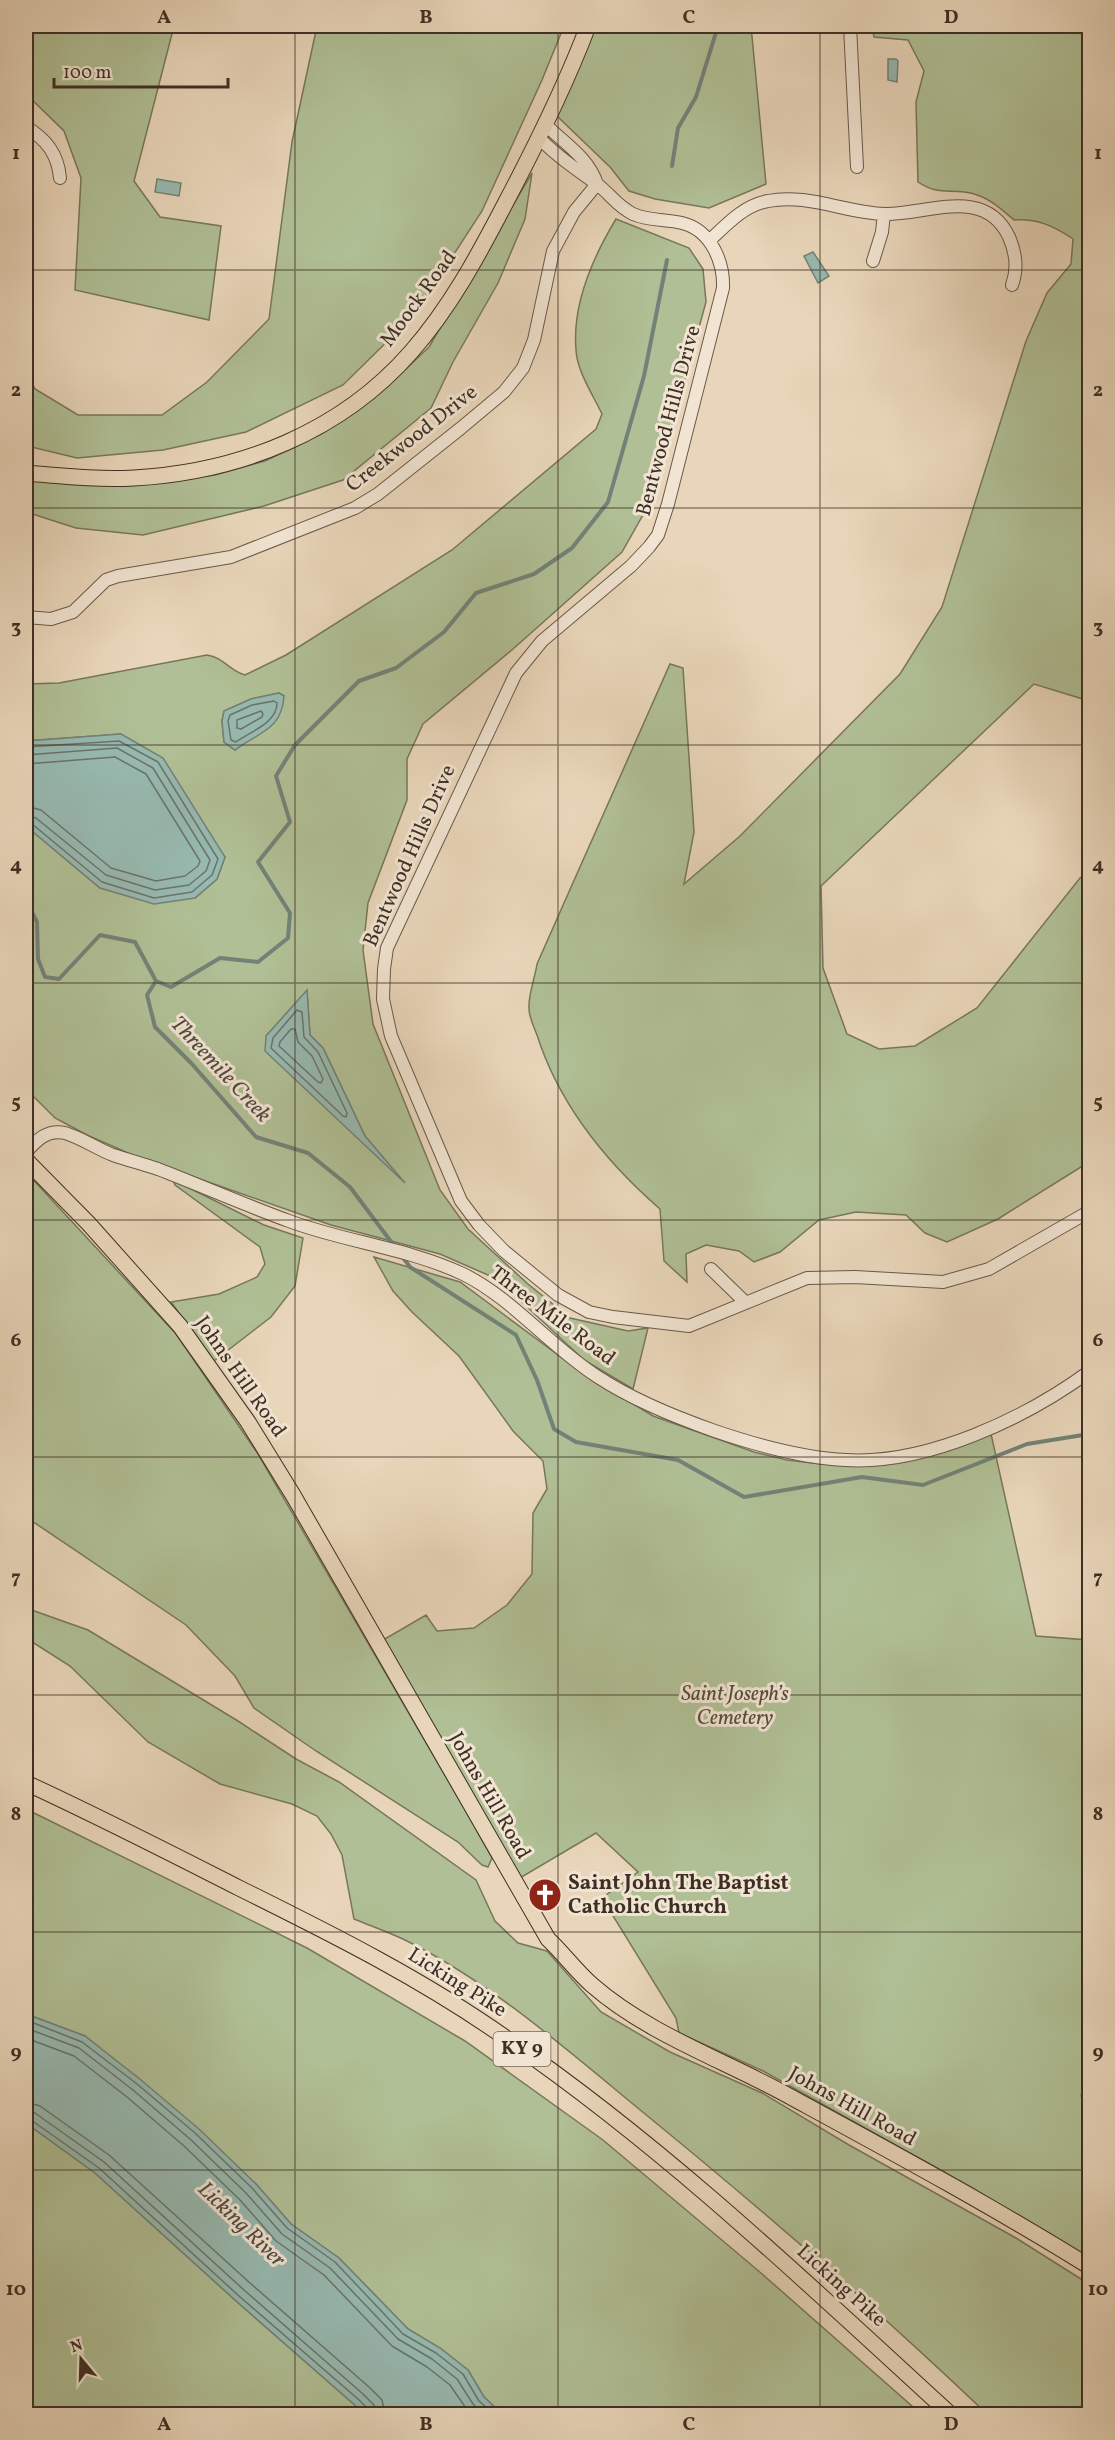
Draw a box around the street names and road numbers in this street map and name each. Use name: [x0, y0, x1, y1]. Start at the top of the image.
street label: Moock Road: [374, 245, 464, 353]
street label: Bentwood Hills Drive: [630, 322, 708, 520]
street label: Creekwood Drive: [340, 378, 484, 500]
street label: Bentwood Hills Drive: [357, 760, 463, 952]
street label: Three Mile Road: [483, 1259, 621, 1373]
street label: Johns Hill Road: [187, 1310, 293, 1444]
street label: Johns Hill Road: [441, 1727, 537, 1865]
street label: Licking Pike: [402, 1941, 512, 2025]
road number: KY 9: [494, 2032, 550, 2066]
street label: Johns Hill Road: [783, 2060, 921, 2154]
street label: Licking Pike: [790, 2238, 892, 2334]

